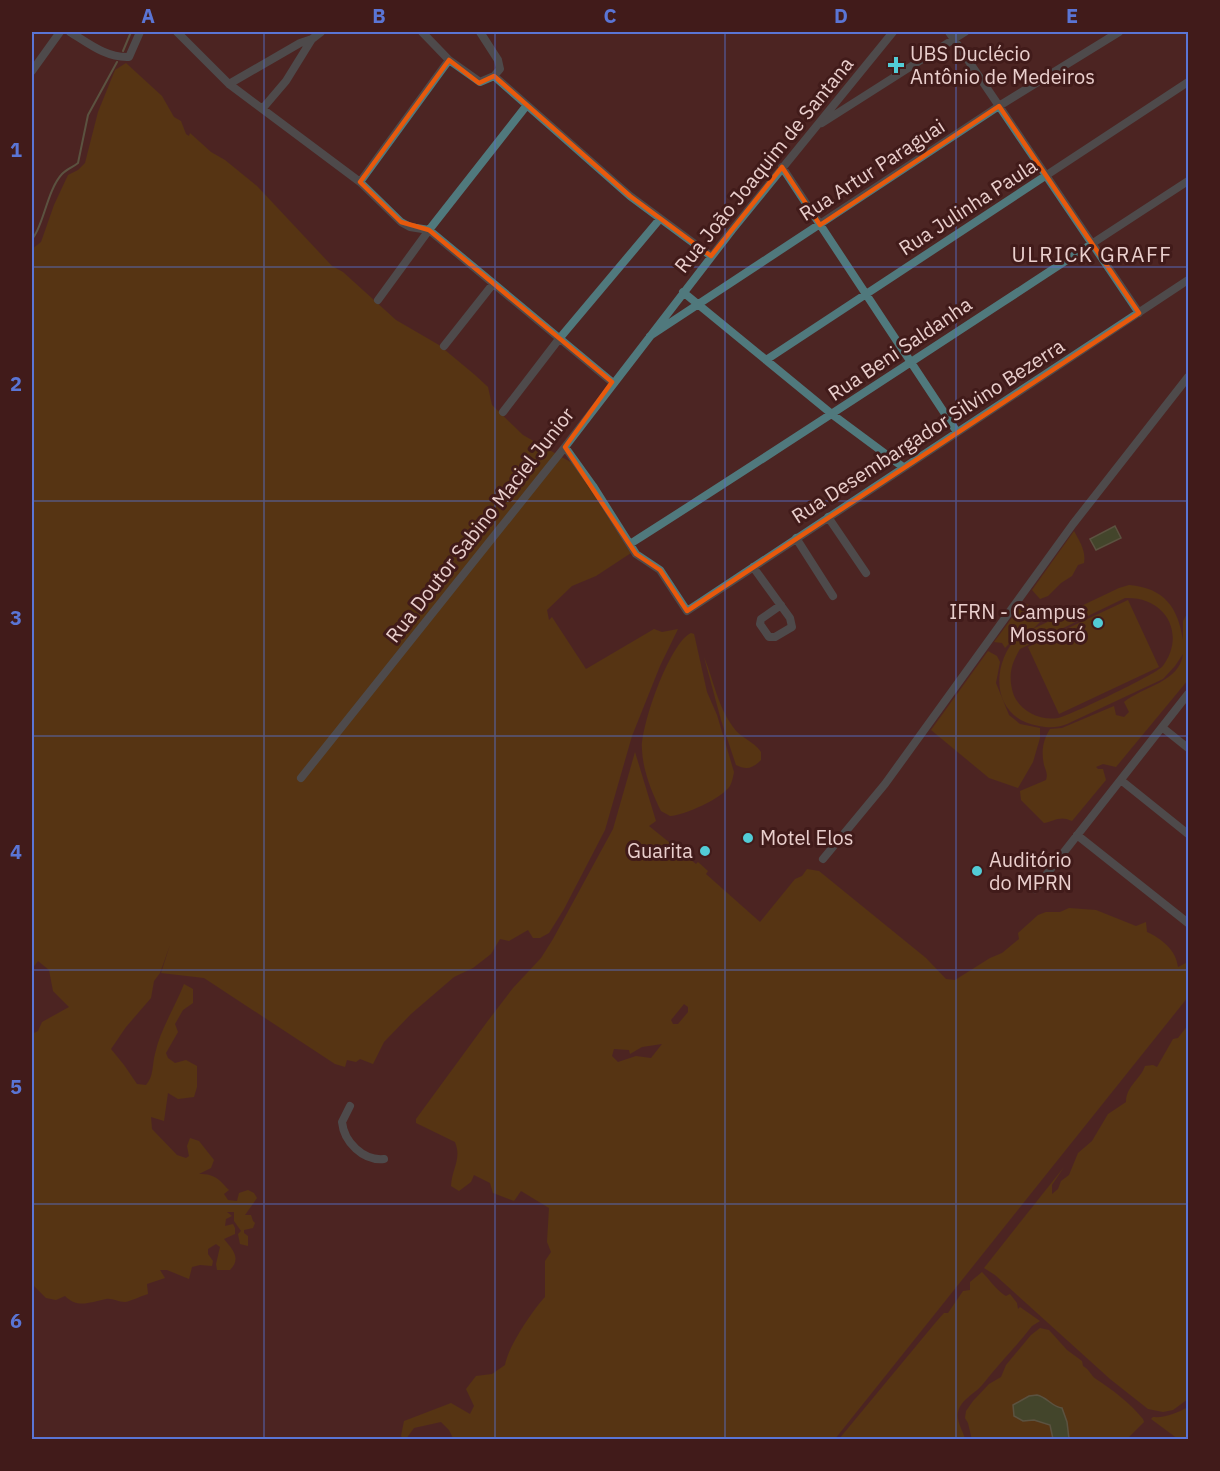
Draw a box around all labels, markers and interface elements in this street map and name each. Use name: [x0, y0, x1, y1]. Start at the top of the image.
text: A: [141, 2, 155, 29]
text: B: [372, 2, 386, 29]
text: C: [603, 2, 617, 29]
text: D: [834, 2, 848, 29]
text: E: [1066, 2, 1078, 29]
place label: UBS Duclécio Antônio de Medeiros: [910, 40, 1095, 90]
street label: Rua João Joaquim de Santana: [668, 51, 859, 278]
marker: UBS Duclécio Antônio de Medeiros: [887, 56, 905, 74]
street label: Rua Artur Paraguai: [794, 112, 950, 227]
text: 1: [10, 136, 22, 163]
street label: Rua Julinha Paula: [893, 152, 1042, 261]
district label: ULRICK GRAFF: [1012, 240, 1172, 268]
street label: Rua Beni Saldanha: [822, 290, 977, 407]
street label: Rua Desembargador Silvino Bezerra: [786, 332, 1070, 529]
text: 2: [10, 370, 22, 397]
street label: Rua Doutor Sabino Maciel Junior: [379, 402, 580, 648]
place label: IFRN - Campus Mossoró: [949, 598, 1086, 648]
text: 3: [10, 604, 22, 631]
marker: IFRN - Campus Mossoró: [1091, 616, 1105, 630]
place label: Motel Elos: [760, 824, 854, 851]
marker: Motel Elos: [741, 831, 755, 845]
place label: Guarita: [627, 837, 693, 864]
text: 4: [10, 838, 22, 865]
marker: Guarita: [698, 844, 712, 858]
place label: Auditório do MPRN: [989, 846, 1072, 896]
marker: Auditório do MPRN: [970, 864, 984, 878]
text: 5: [10, 1073, 22, 1100]
text: 6: [10, 1307, 22, 1334]

